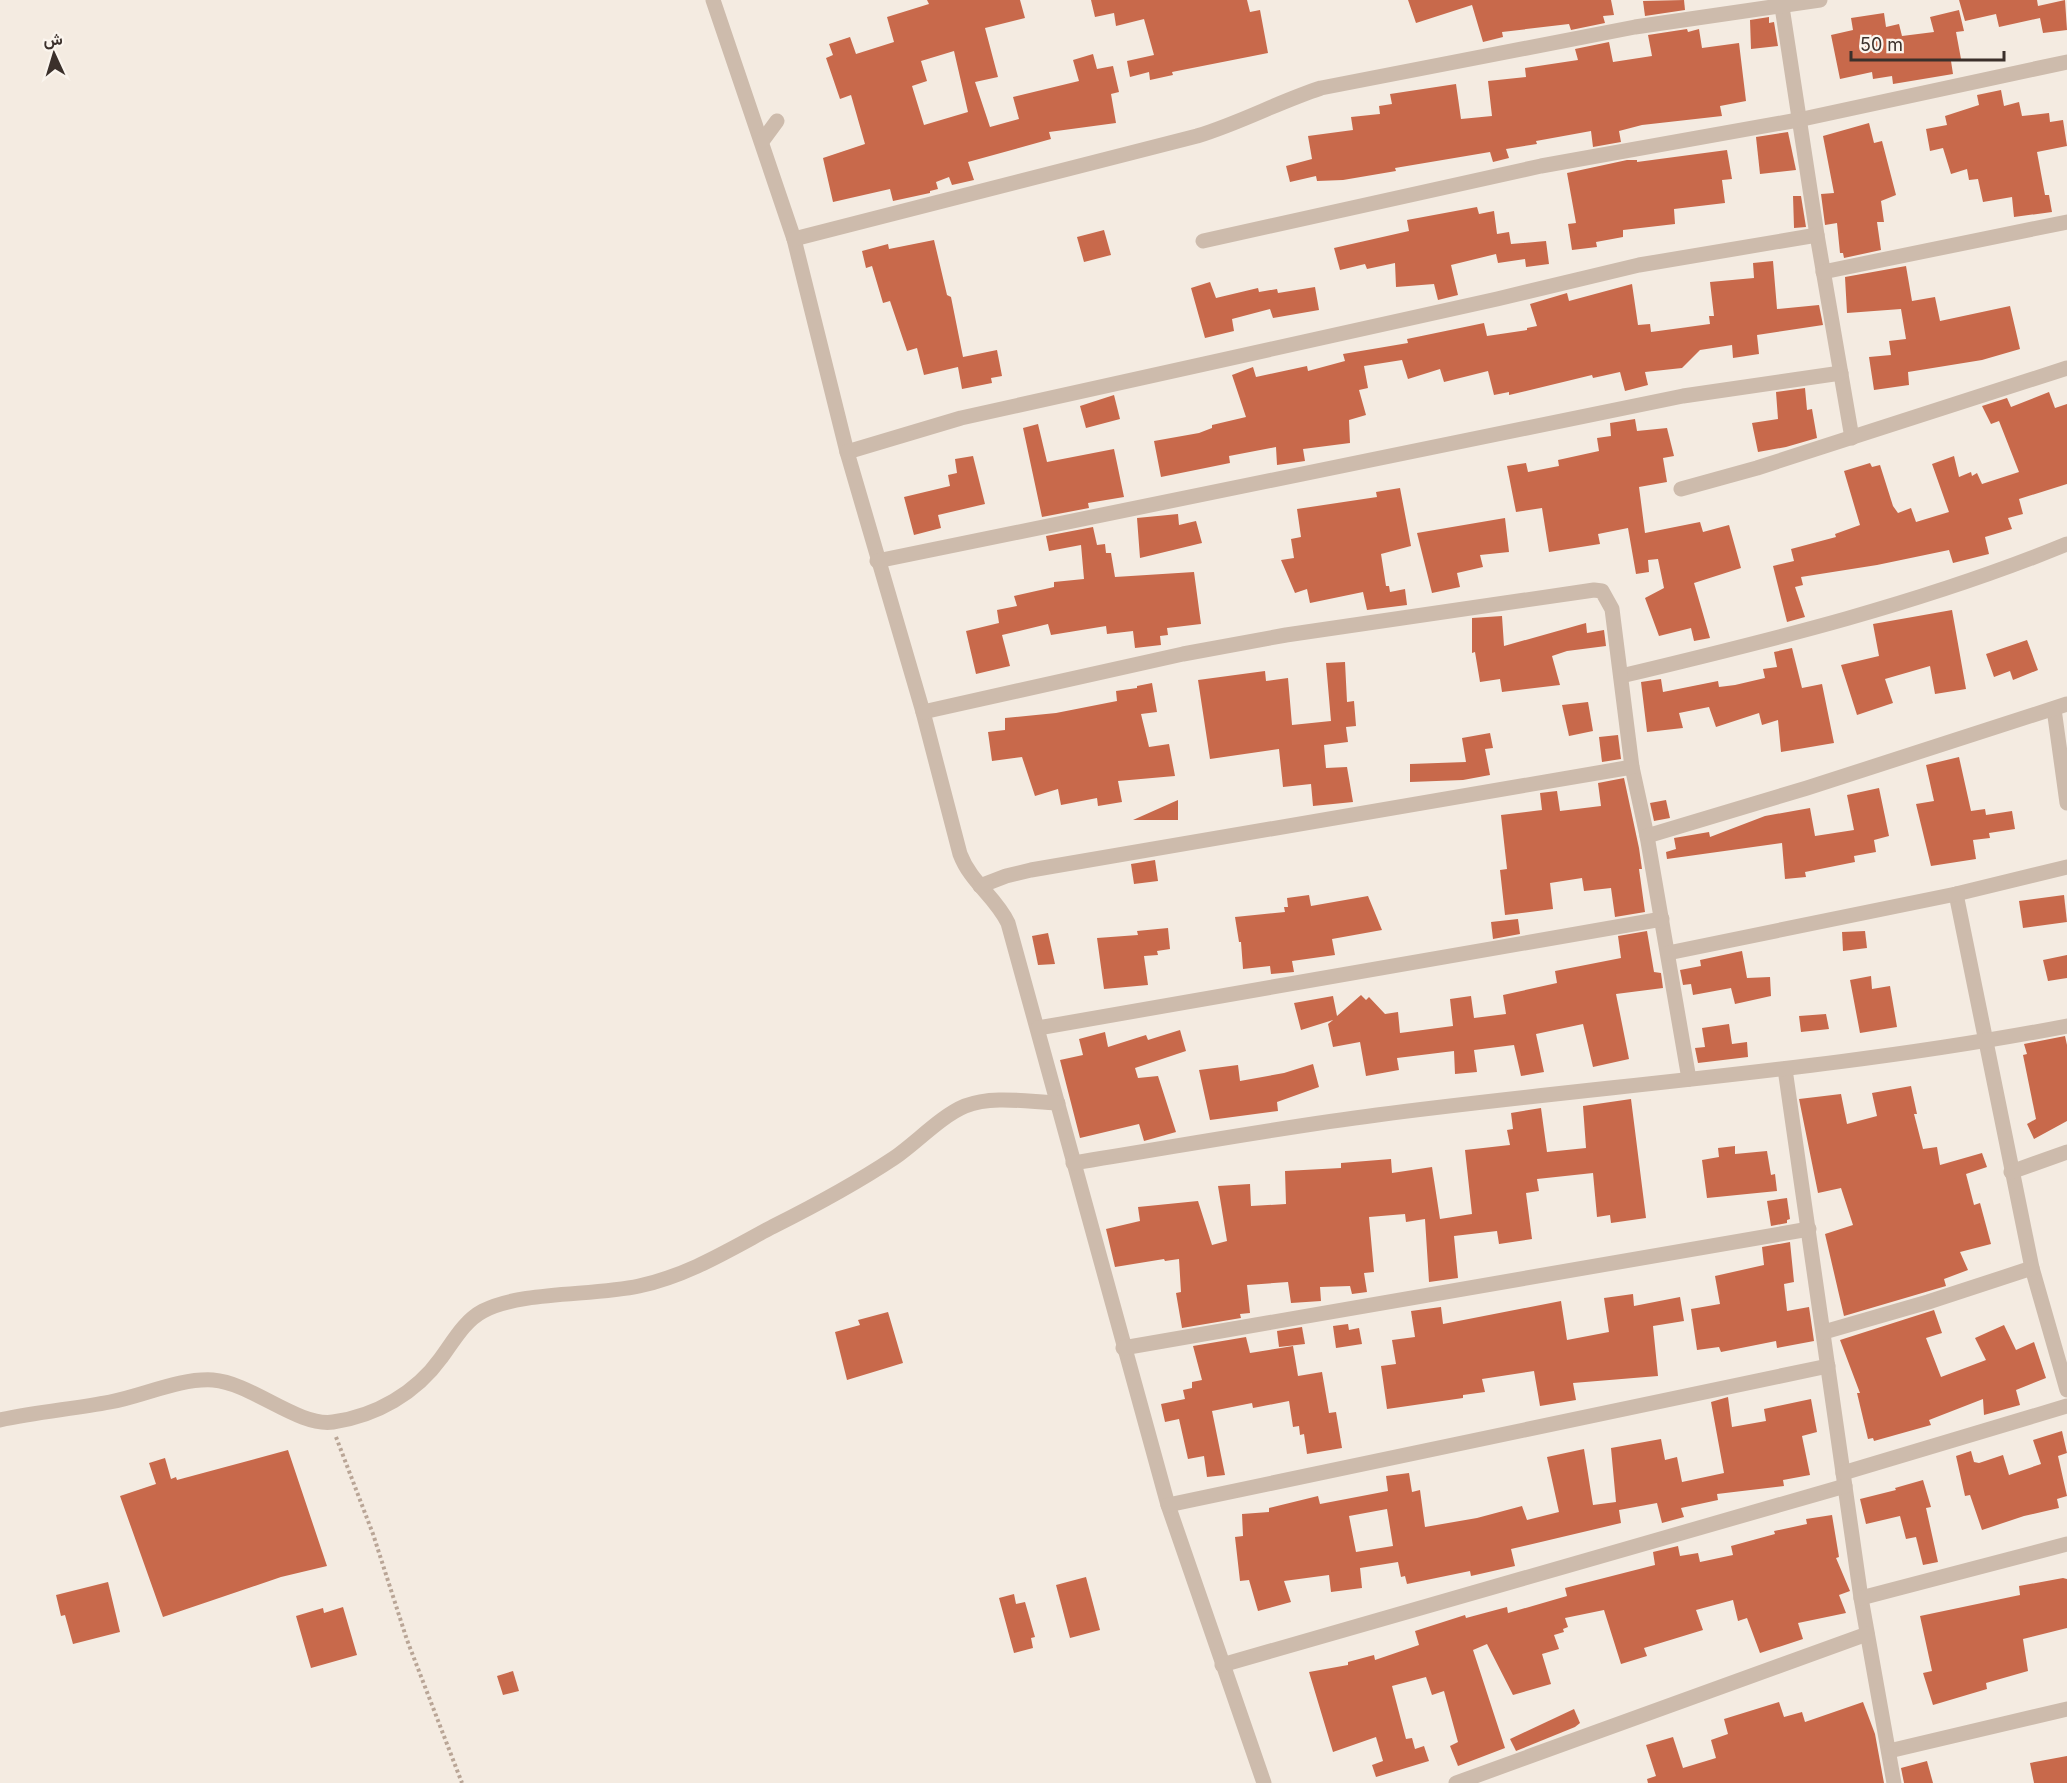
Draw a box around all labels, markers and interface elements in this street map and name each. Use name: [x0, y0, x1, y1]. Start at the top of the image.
north arrow: [24, 24, 84, 84]
scale bar: [1851, 24, 2004, 62]
text: ش: [43, 28, 63, 50]
text: 50 m: [1860, 34, 1903, 55]

